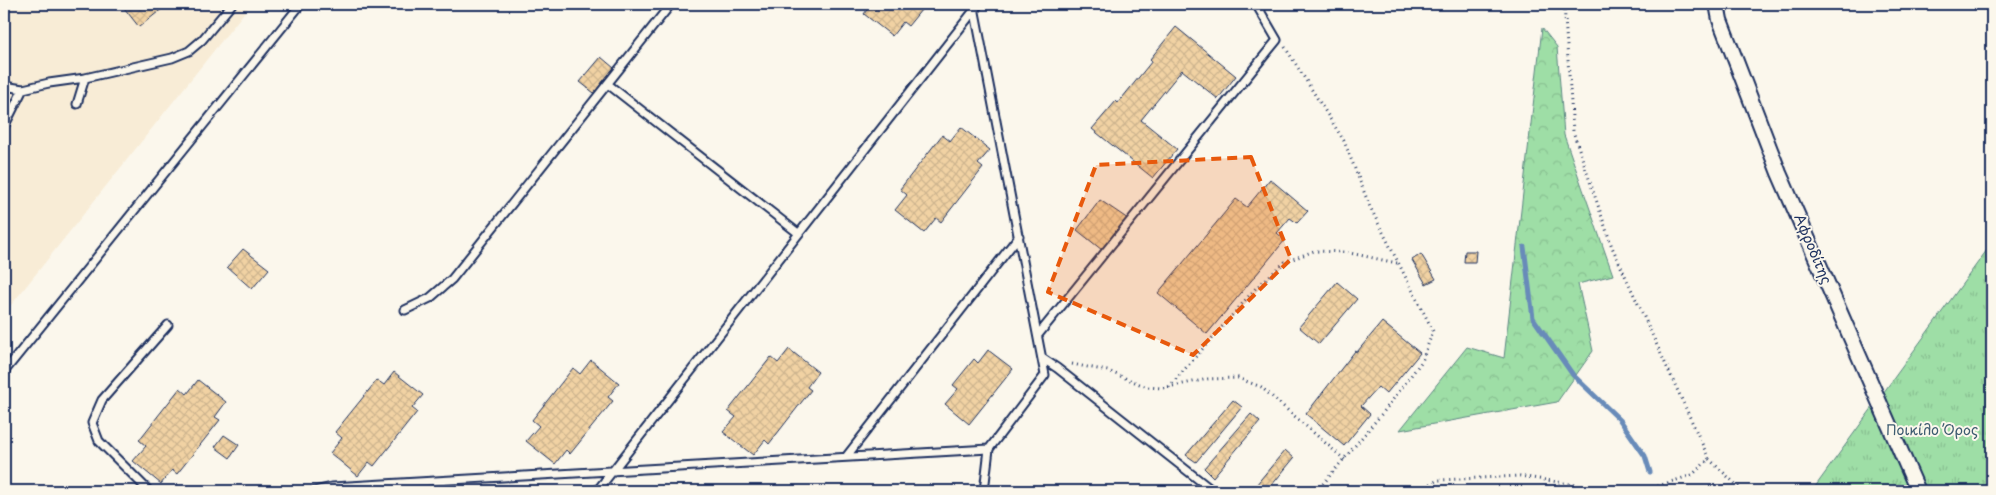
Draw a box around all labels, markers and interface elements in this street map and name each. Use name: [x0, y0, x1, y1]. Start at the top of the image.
street label: Αφροδίτης: [1789, 211, 1838, 287]
park label: Ποικίλο Όρος: [1886, 419, 1978, 440]

